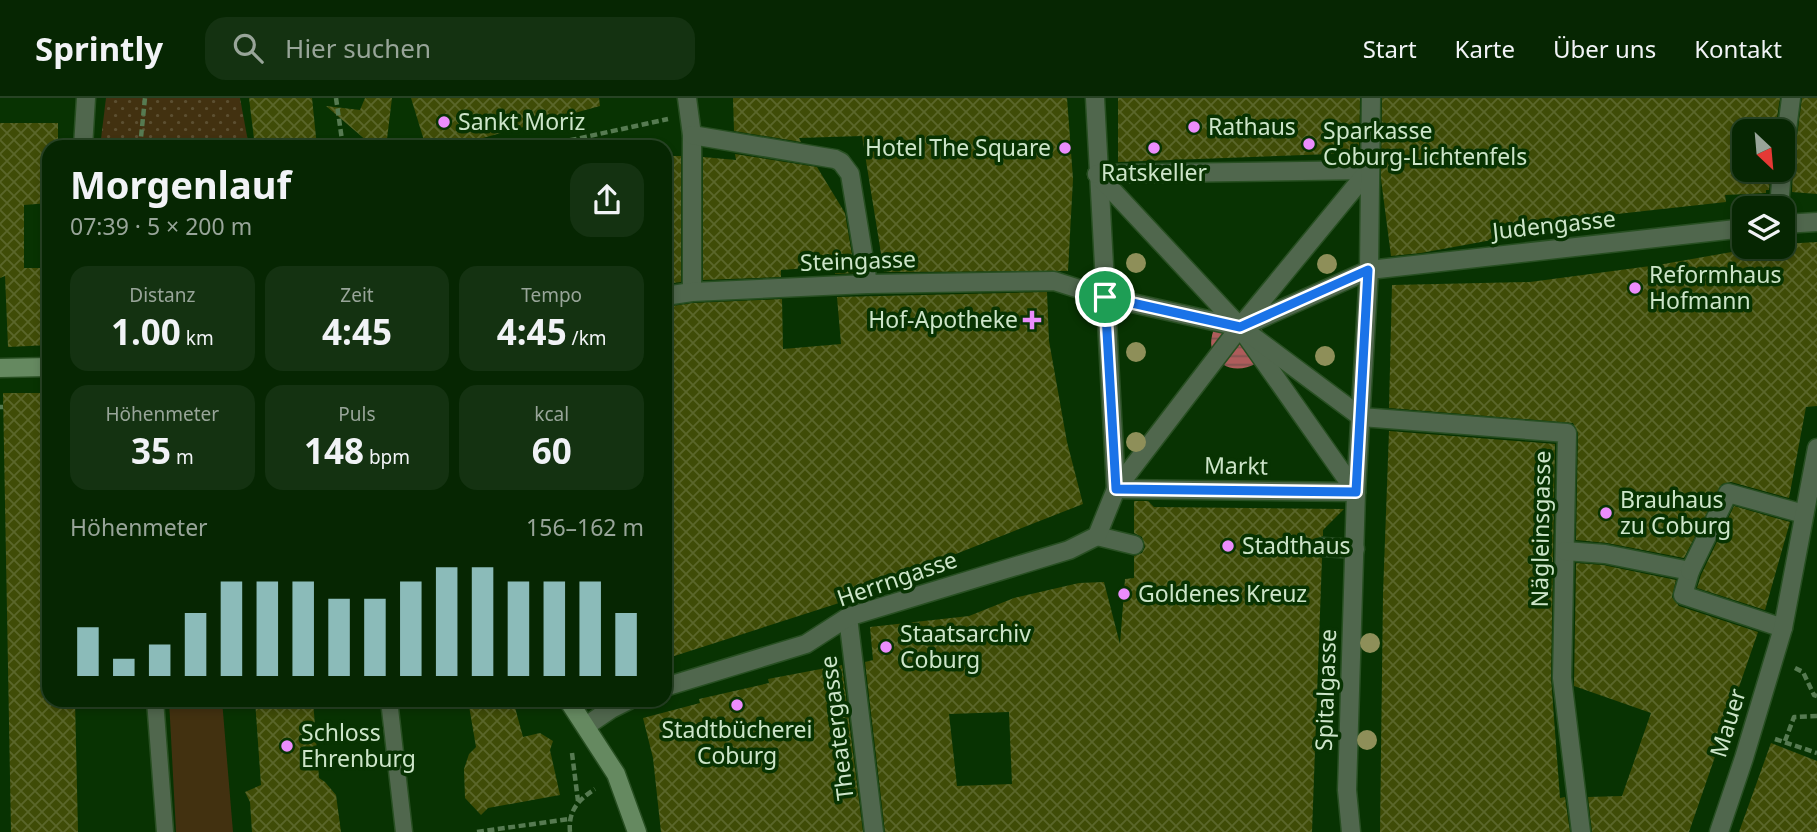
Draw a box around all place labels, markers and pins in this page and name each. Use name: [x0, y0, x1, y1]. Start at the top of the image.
place label: Sankt Moriz: [458, 105, 585, 137]
place label: Rathaus: [1208, 110, 1296, 142]
marker: Sankt Moriz: [436, 114, 452, 130]
place label: Sparkasse Coburg-Lichtenfels: [1323, 114, 1527, 172]
marker: Rathaus: [1186, 119, 1202, 135]
place label: Hotel The Square: [865, 131, 1051, 163]
marker: Sparkasse Coburg-Lichtenfels: [1301, 136, 1317, 152]
marker: Hotel The Square: [1057, 140, 1073, 156]
marker: Ratskeller: [1146, 140, 1162, 156]
place label: Ratskeller: [1101, 156, 1208, 188]
place label: Reformhaus Hofmann: [1649, 258, 1781, 316]
pin: [1075, 267, 1135, 327]
marker: Reformhaus Hofmann: [1627, 280, 1643, 296]
place label: Hof-Apotheke: [868, 303, 1018, 335]
marker: Hof-Apotheke: [1024, 312, 1040, 328]
place label: Brauhaus zu Coburg: [1620, 483, 1731, 541]
marker: Brauhaus zu Coburg: [1598, 505, 1614, 521]
place label: Stadthaus: [1242, 529, 1351, 561]
marker: Stadthaus: [1220, 538, 1236, 554]
place label: Goldenes Kreuz: [1138, 577, 1307, 609]
marker: Goldenes Kreuz: [1116, 586, 1132, 602]
place label: Staatsarchiv Coburg: [900, 617, 1031, 675]
marker: Staatsarchiv Coburg: [878, 639, 894, 655]
marker: Stadtbücherei Coburg: [729, 697, 745, 713]
place label: Stadtbücherei Coburg: [662, 713, 812, 771]
place label: Schloss Ehrenburg: [301, 716, 416, 774]
marker: Schloss Ehrenburg: [279, 738, 295, 754]

